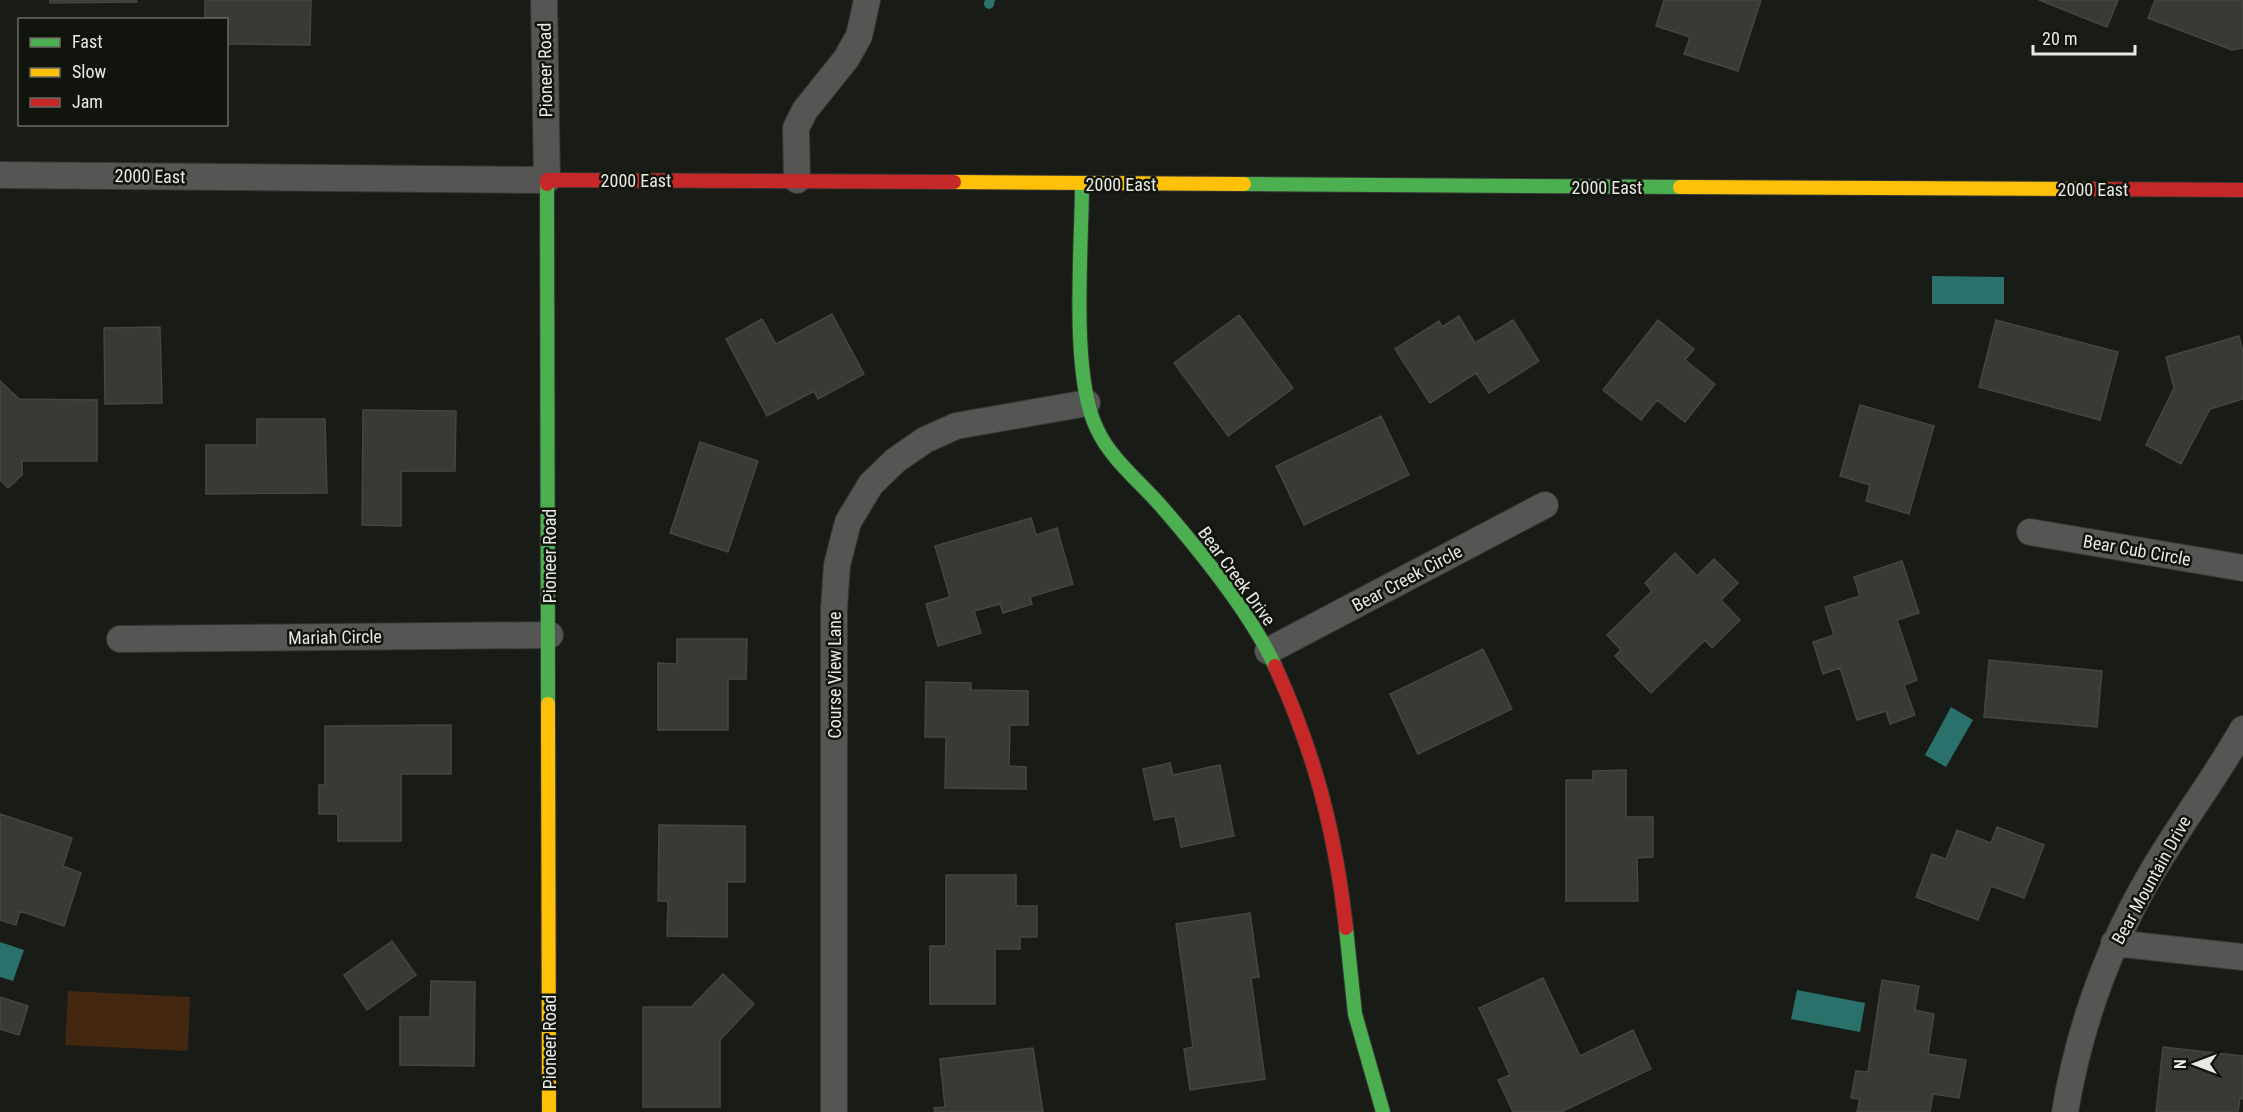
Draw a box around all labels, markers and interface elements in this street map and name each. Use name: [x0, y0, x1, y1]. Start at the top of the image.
legend: [18, 18, 228, 126]
scale bar: [2033, 18, 2135, 56]
street label: Pioneer Road: [534, 23, 556, 117]
text: 20 m: [2042, 28, 2077, 49]
text: Fast: [72, 31, 103, 52]
text: Slow: [72, 61, 107, 82]
text: Jam: [72, 91, 103, 112]
street label: 2000 East: [114, 165, 186, 187]
street label: 2000 East: [601, 170, 671, 191]
street label: 2000 East: [1086, 174, 1156, 195]
street label: 2000 East: [1572, 177, 1642, 198]
street label: 2000 East: [2058, 179, 2128, 200]
street label: Pioneer Road: [539, 509, 560, 603]
street label: Bear Creek Drive: [1194, 522, 1280, 630]
street label: Bear Cub Circle: [2082, 530, 2192, 570]
street label: Bear Creek Circle: [1348, 540, 1466, 616]
street label: Course View Lane: [824, 611, 845, 739]
street label: Mariah Circle: [288, 626, 382, 648]
street label: Bear Mountain Drive: [2107, 812, 2195, 948]
street label: Pioneer Road: [539, 995, 560, 1089]
north arrow: [2165, 1034, 2225, 1094]
text: N: [2171, 1059, 2190, 1069]

